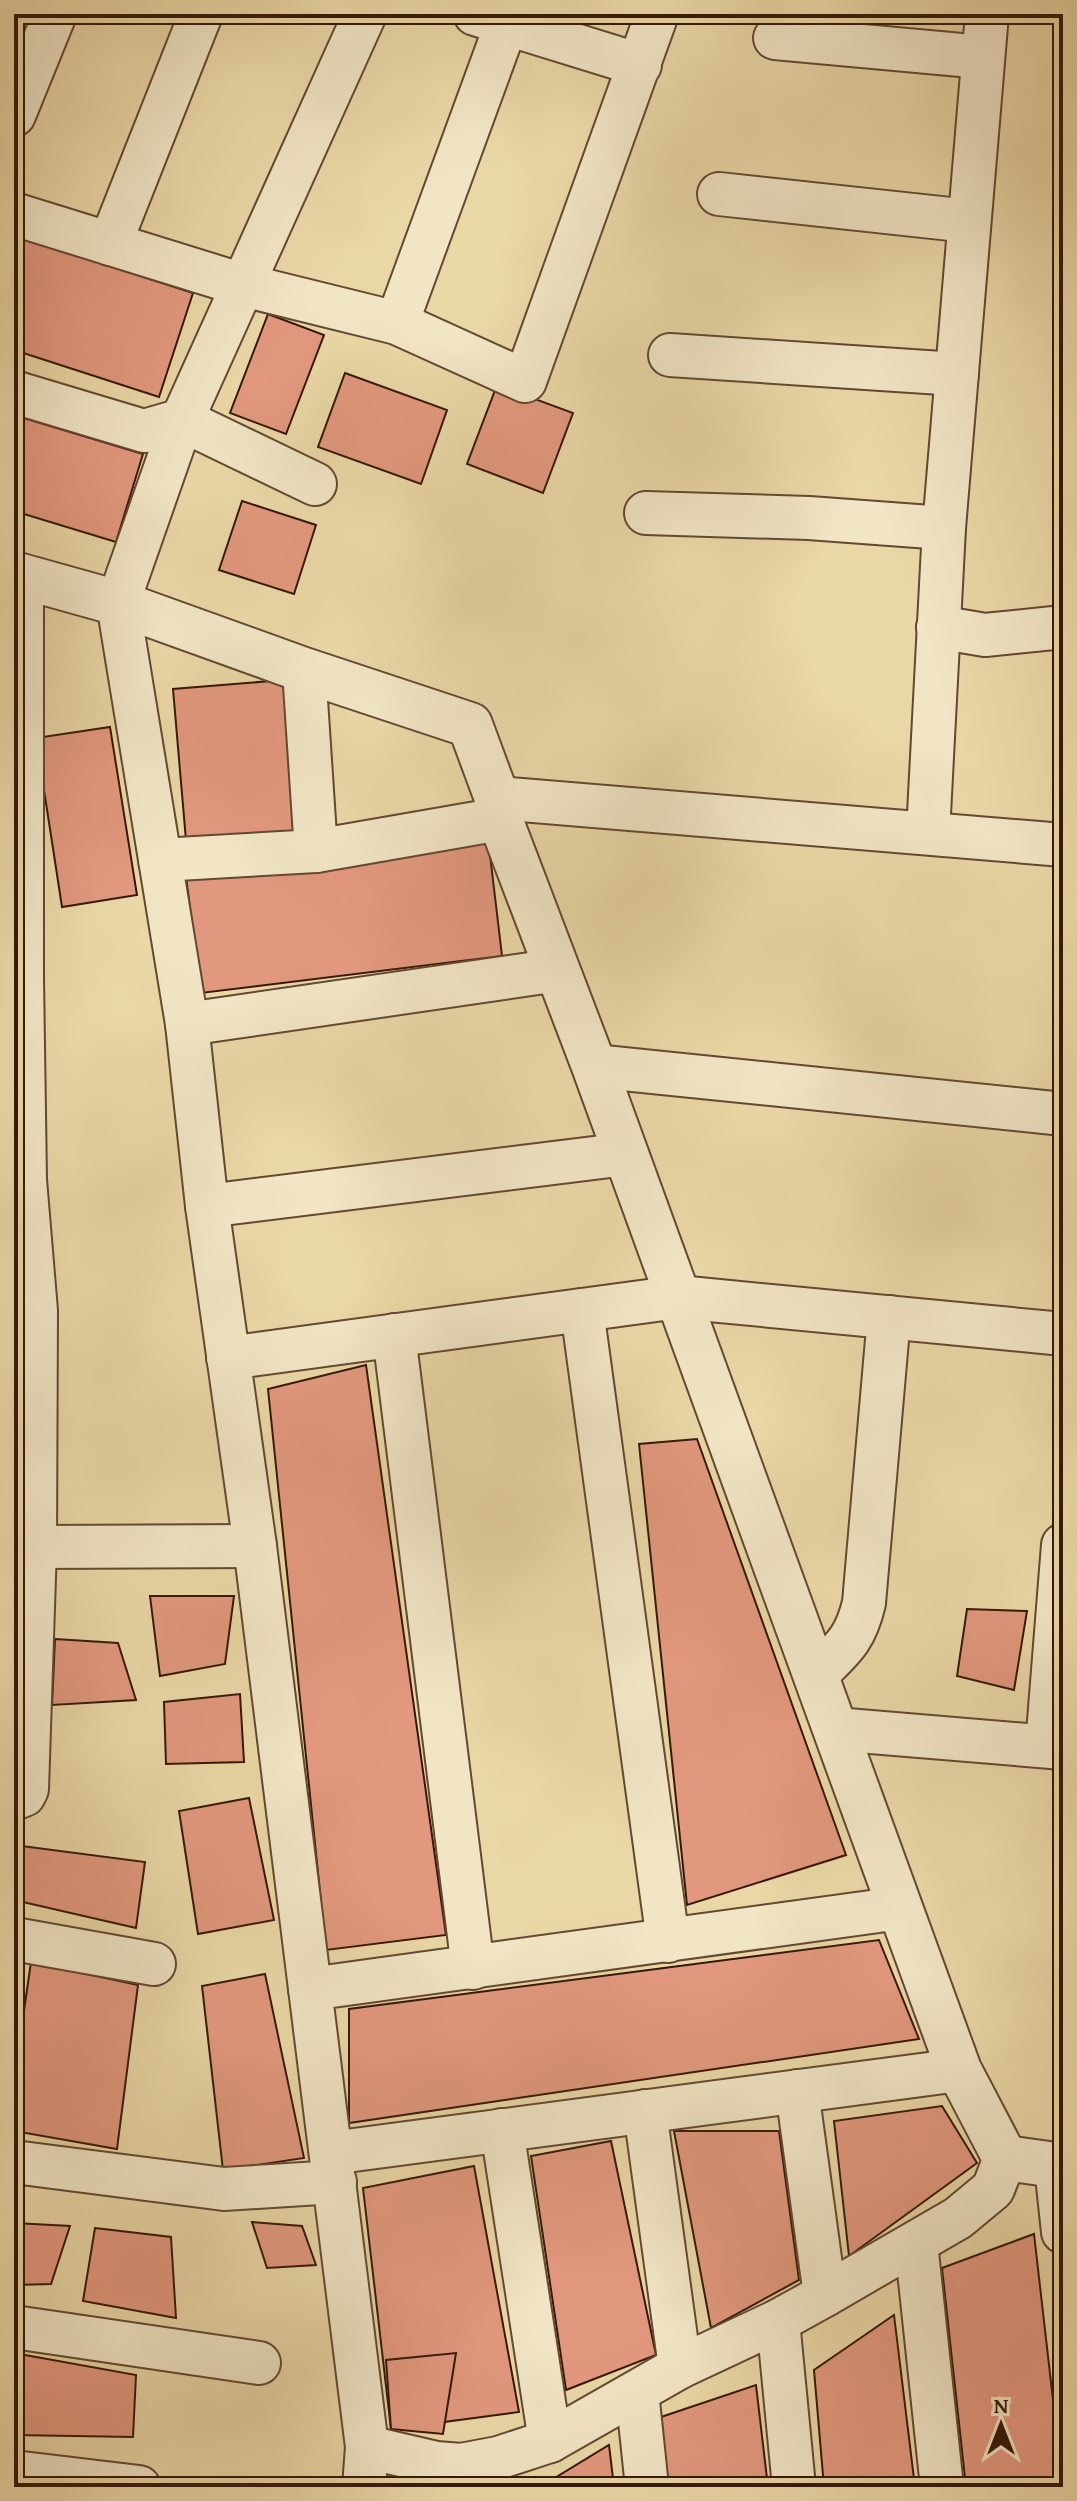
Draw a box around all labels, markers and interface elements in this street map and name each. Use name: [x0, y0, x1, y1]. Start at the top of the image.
north arrow: [961, 2385, 1041, 2465]
text: N: [994, 2389, 1009, 2421]

